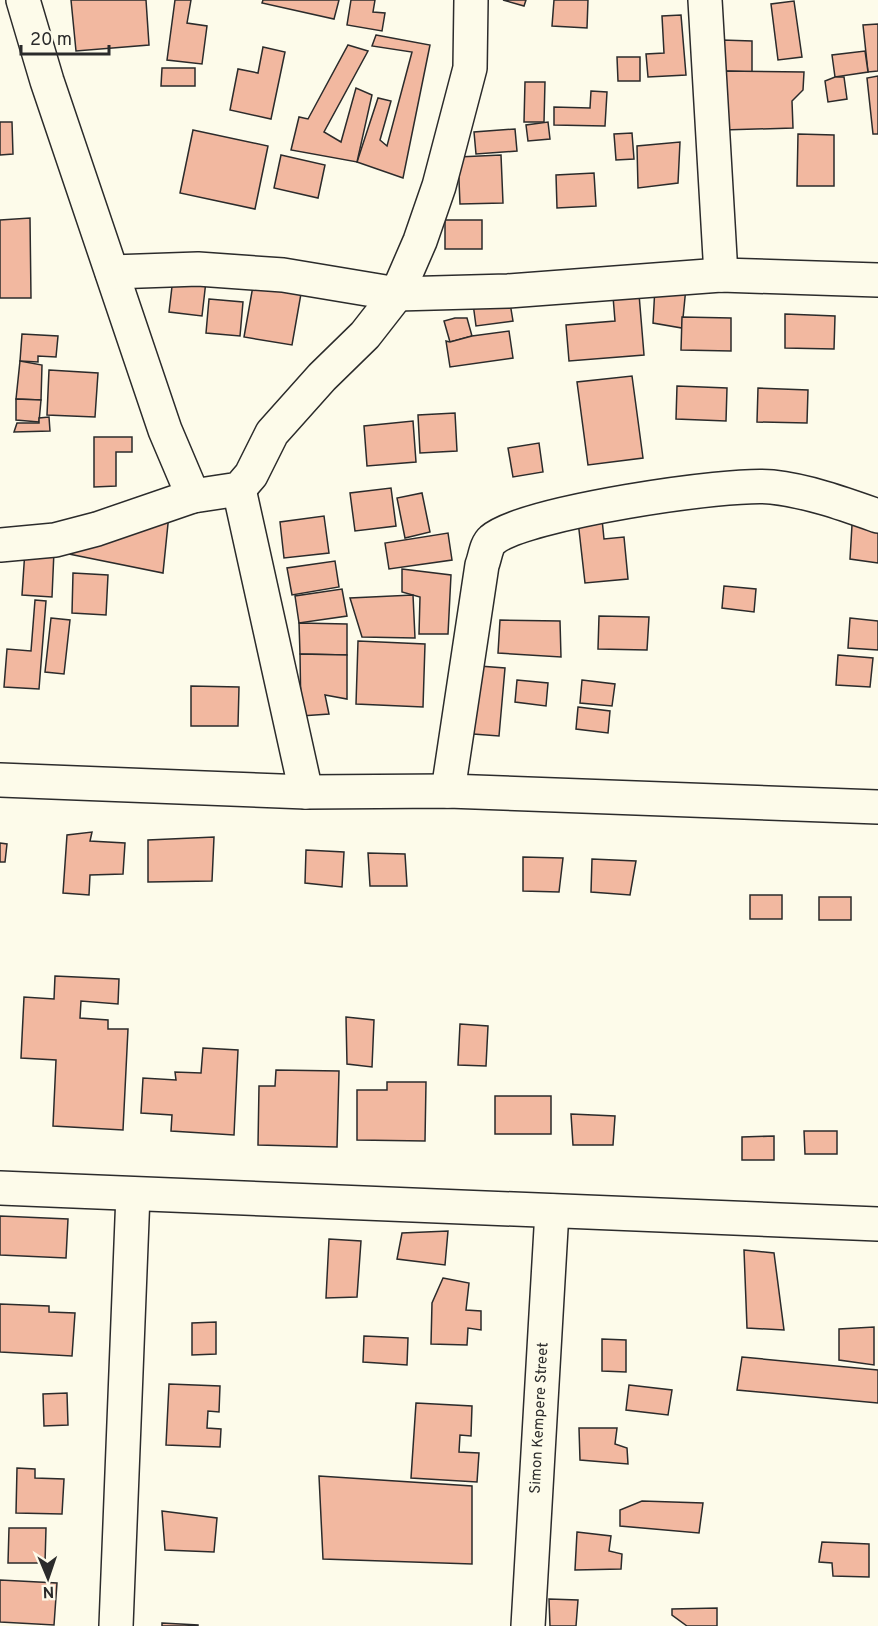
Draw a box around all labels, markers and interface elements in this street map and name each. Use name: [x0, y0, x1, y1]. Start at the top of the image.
scale bar: [21, 18, 110, 56]
text: 20 m: [30, 29, 72, 52]
street label: Simon Kempere Street: [527, 1342, 553, 1494]
north arrow: [18, 1548, 78, 1608]
text: N: [42, 1581, 55, 1601]

